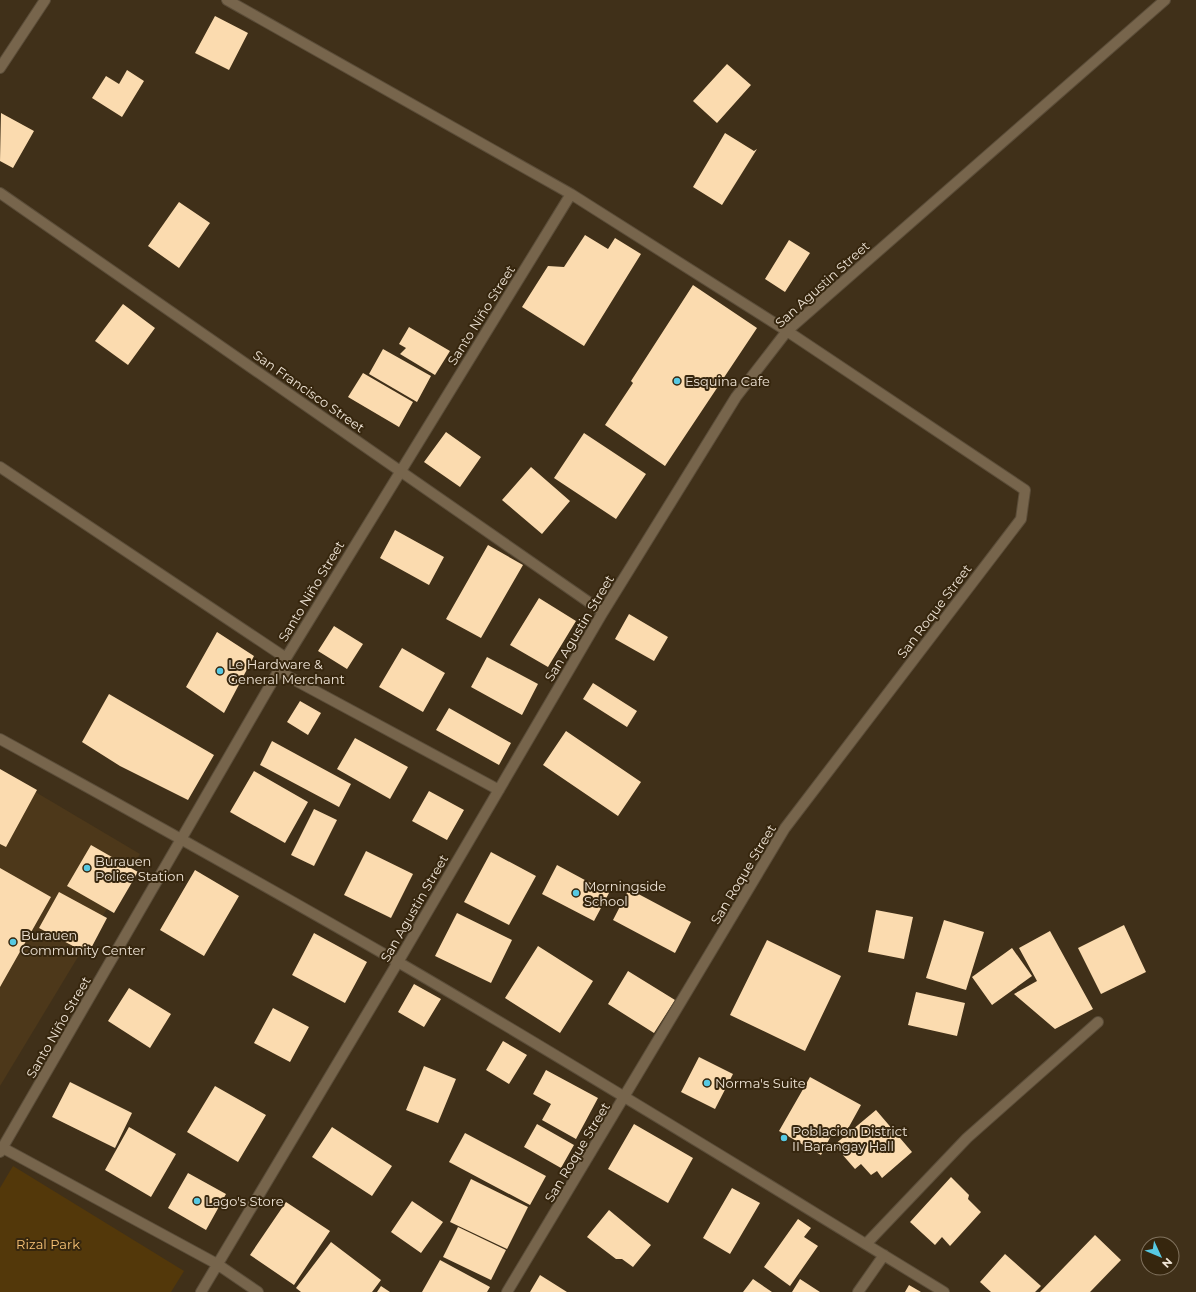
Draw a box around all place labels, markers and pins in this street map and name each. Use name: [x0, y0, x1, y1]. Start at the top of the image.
place label: Esquina Cafe: [685, 373, 770, 389]
marker: Esquina Cafe: [672, 376, 682, 386]
place label: Le Hardware & General Merchant: [228, 656, 345, 687]
marker: Le Hardware & General Merchant: [215, 666, 225, 676]
place label: Burauen Police Station: [95, 853, 184, 884]
marker: Burauen Police Station: [82, 863, 92, 873]
place label: Morningside School: [584, 878, 666, 909]
marker: Morningside School: [571, 888, 581, 898]
place label: Burauen Community Center: [21, 927, 146, 958]
marker: Burauen Community Center: [8, 937, 18, 947]
place label: Norma's Suite: [715, 1075, 806, 1091]
marker: Norma's Suite: [702, 1078, 712, 1088]
place label: Poblacion District II Barangay Hall: [792, 1123, 908, 1154]
marker: Poblacion District II Barangay Hall: [779, 1133, 789, 1143]
place label: Lago's Store: [205, 1193, 284, 1209]
marker: Lago's Store: [192, 1196, 202, 1206]

